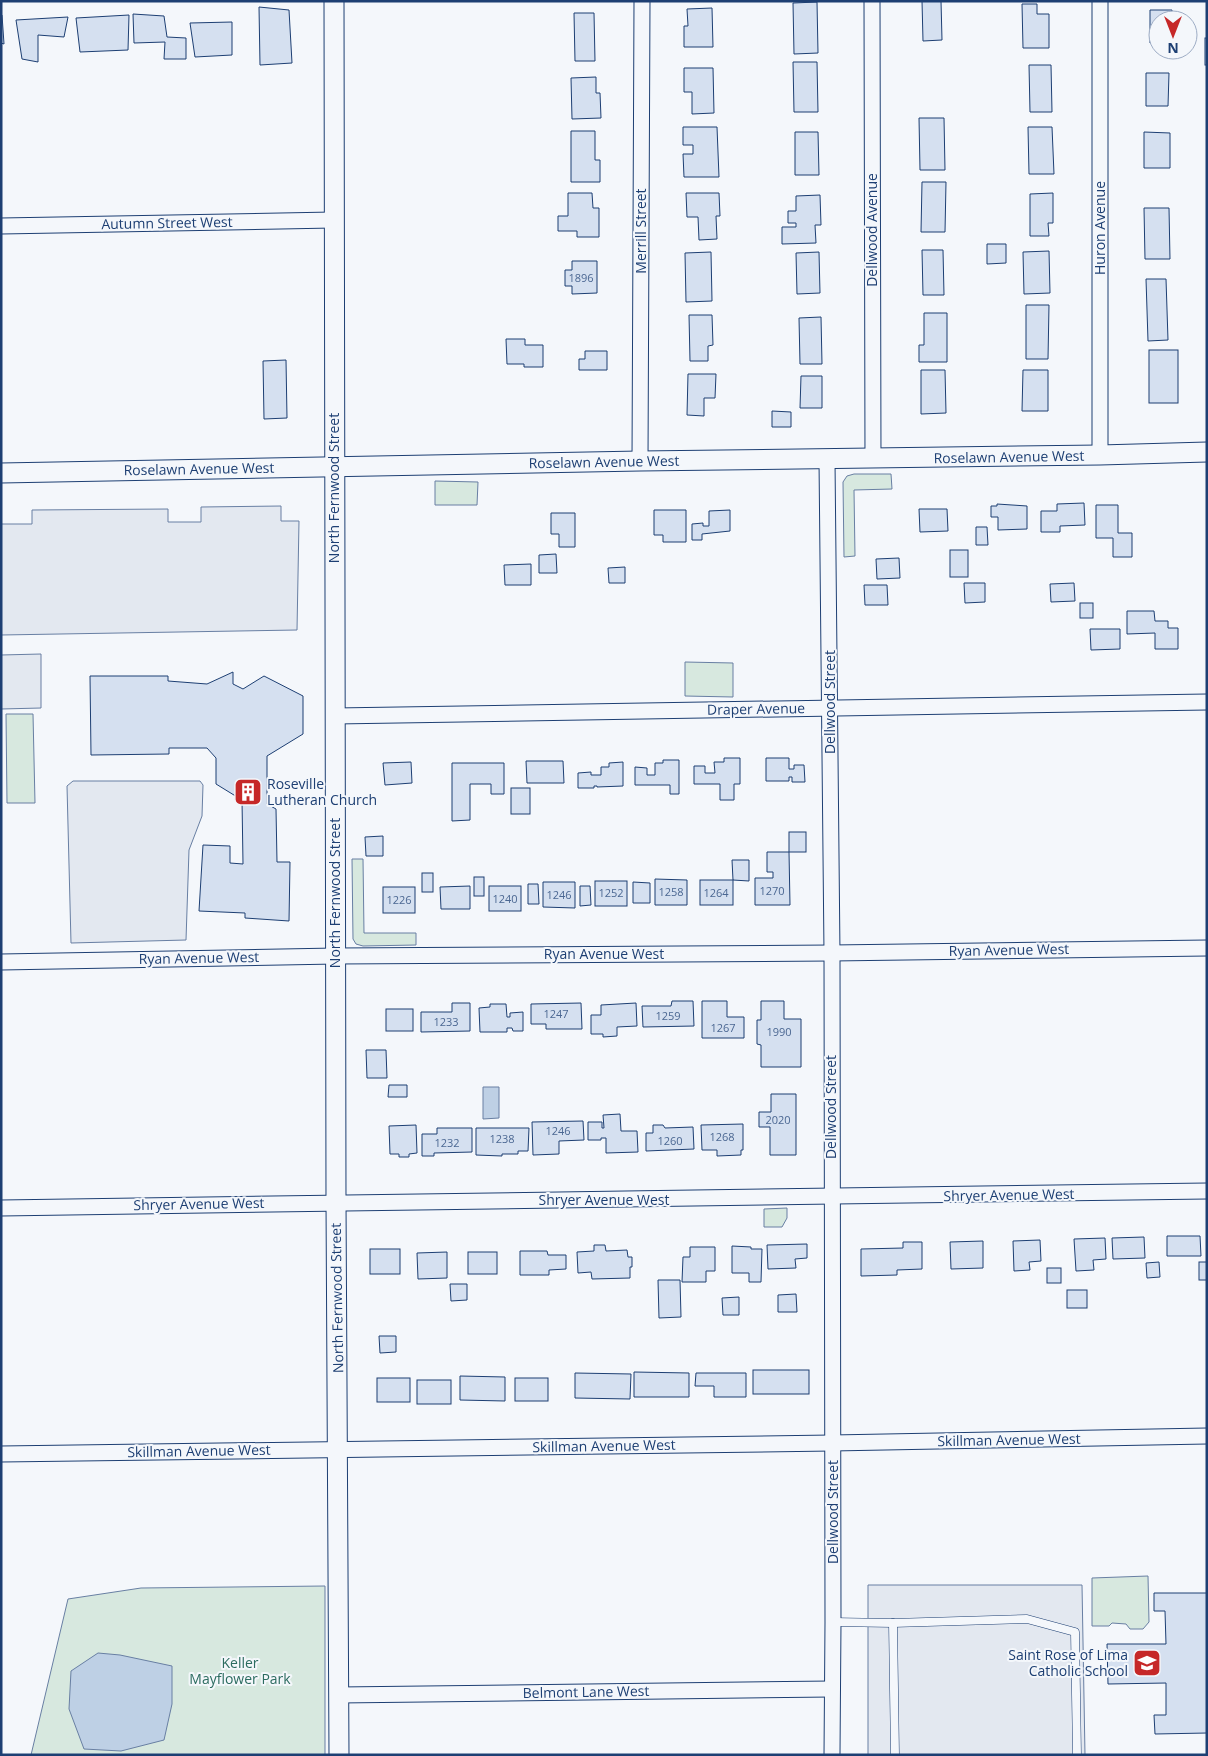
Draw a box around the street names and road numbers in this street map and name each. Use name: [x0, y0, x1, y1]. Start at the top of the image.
street label: Dellwood Avenue: [862, 173, 881, 287]
street label: Huron Avenue: [1090, 181, 1109, 275]
street label: Merrill Street: [631, 188, 650, 274]
street label: Autumn Street West: [101, 212, 233, 233]
street label: North Fernwood Street: [324, 413, 343, 563]
street label: Roselawn Avenue West: [933, 446, 1085, 467]
street label: Roselawn Avenue West: [528, 451, 680, 472]
street label: Roselawn Avenue West: [123, 458, 275, 479]
street label: Dellwood Street: [820, 650, 839, 754]
street label: Draper Avenue: [707, 698, 805, 719]
street label: North Fernwood Street: [325, 818, 344, 968]
street label: Ryan Avenue West: [949, 939, 1069, 960]
street label: Ryan Avenue West: [544, 944, 664, 963]
street label: Ryan Avenue West: [139, 947, 259, 968]
street label: Dellwood Street: [821, 1055, 840, 1159]
street label: Shryer Avenue West: [943, 1184, 1075, 1205]
street label: Shryer Avenue West: [538, 1190, 670, 1209]
street label: Shryer Avenue West: [133, 1193, 265, 1214]
street label: North Fernwood Street: [326, 1223, 347, 1373]
street label: Skillman Avenue West: [937, 1429, 1081, 1450]
street label: Skillman Avenue West: [532, 1435, 676, 1456]
street label: Skillman Avenue West: [127, 1440, 271, 1461]
street label: Dellwood Street: [823, 1460, 842, 1564]
street label: Belmont Lane West: [523, 1681, 649, 1702]

